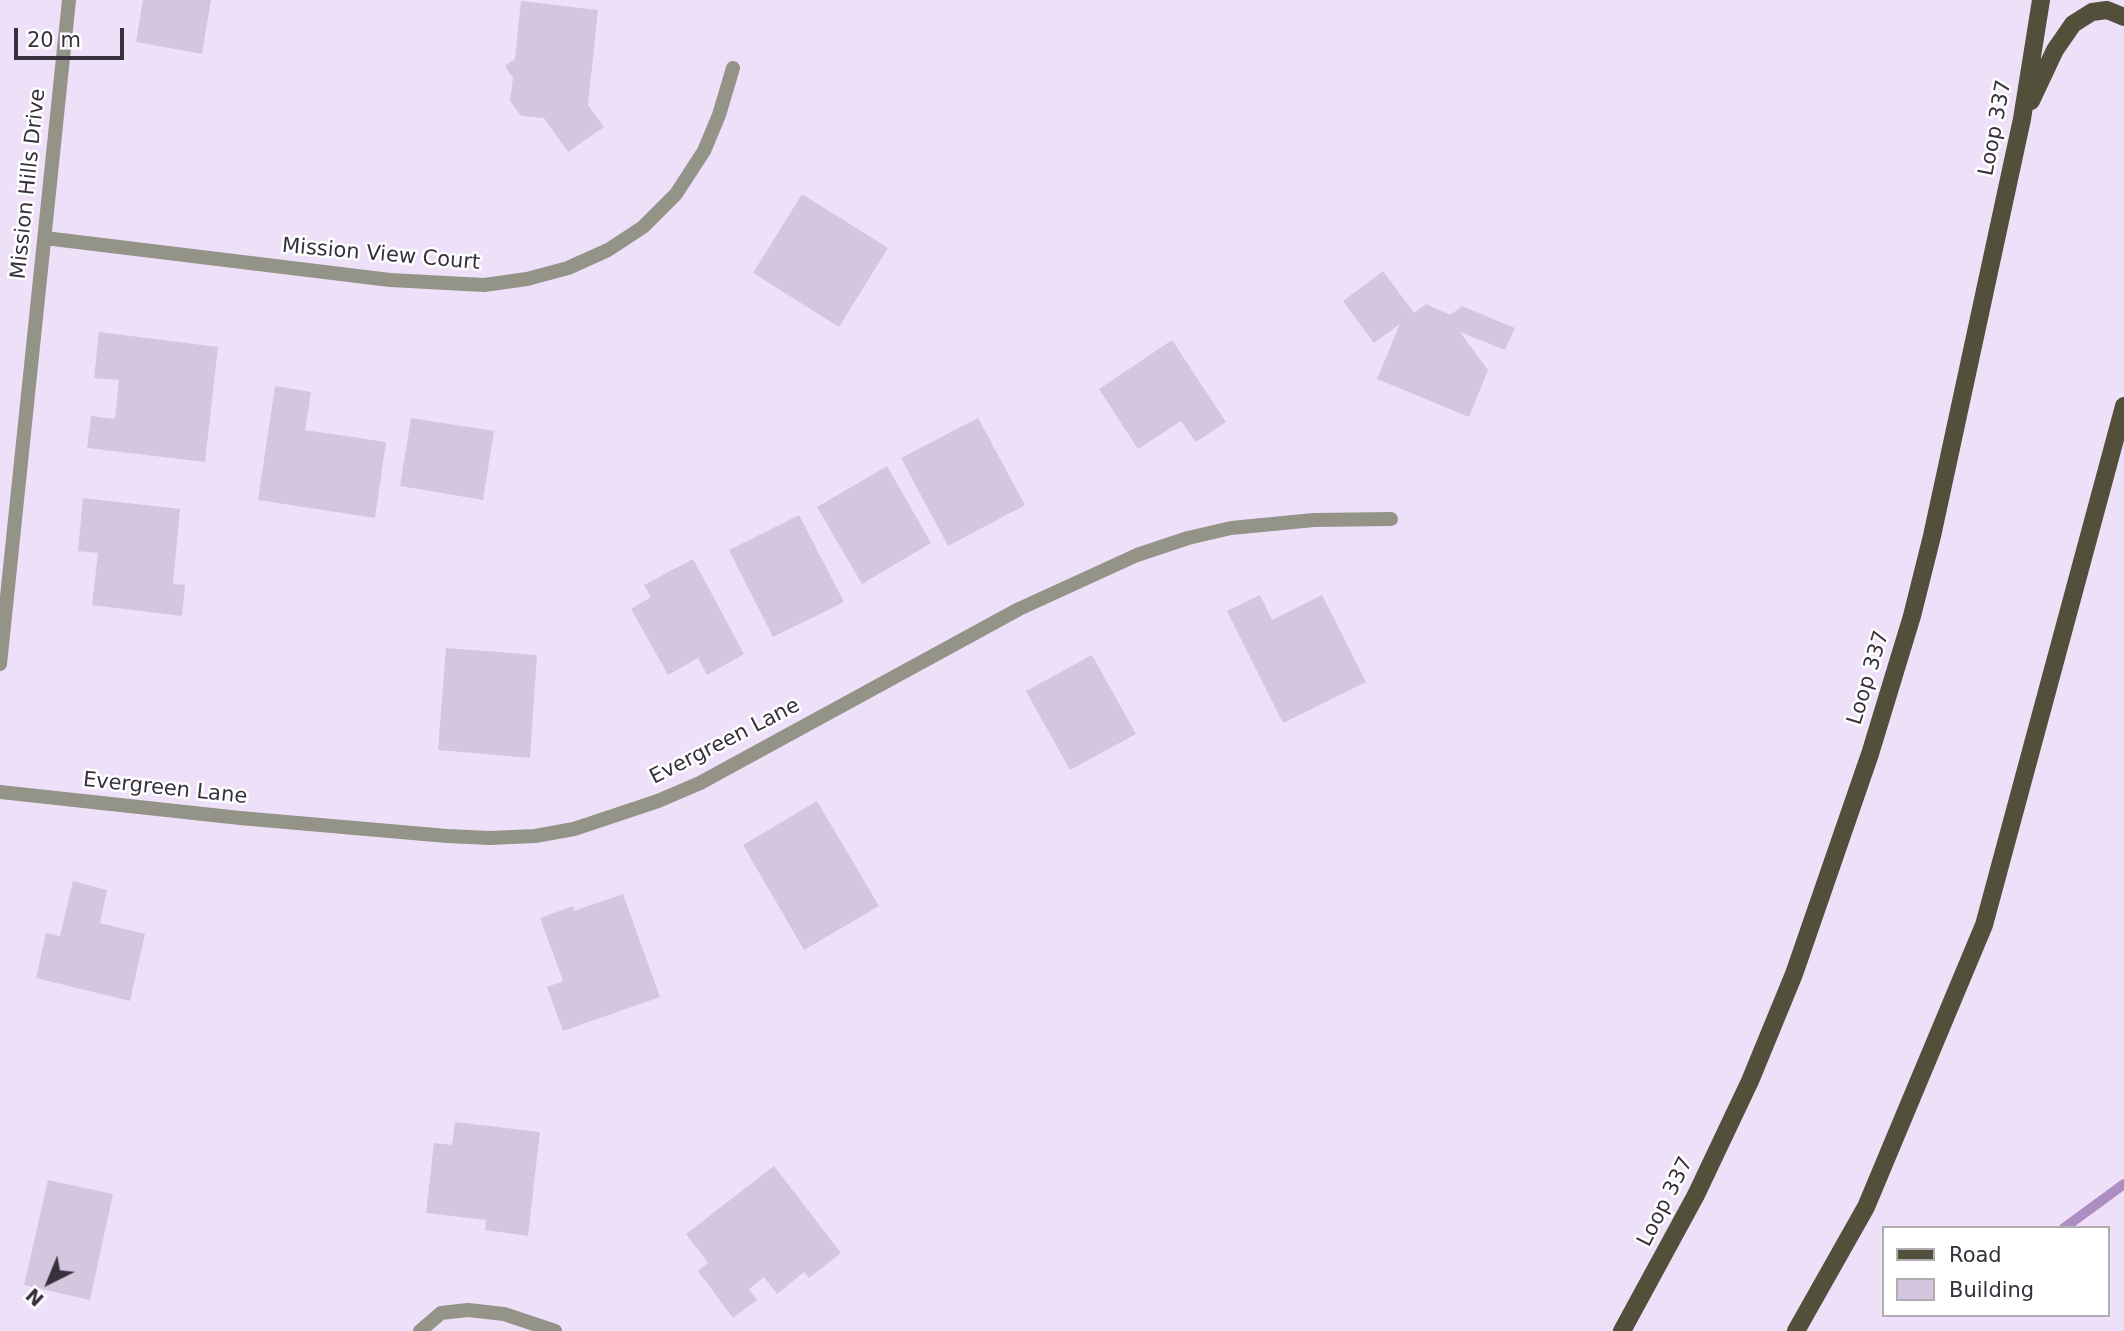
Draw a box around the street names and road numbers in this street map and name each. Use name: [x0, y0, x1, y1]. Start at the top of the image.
street label: Loop 337: [1974, 78, 2018, 178]
street label: Mission Hills Drive: [6, 88, 52, 280]
street label: Mission View Court: [281, 234, 481, 276]
street label: Loop 337: [1843, 628, 1895, 728]
street label: Evergreen Lane: [646, 693, 804, 791]
street label: Evergreen Lane: [82, 768, 248, 810]
street label: Loop 337: [1633, 1153, 1699, 1251]

